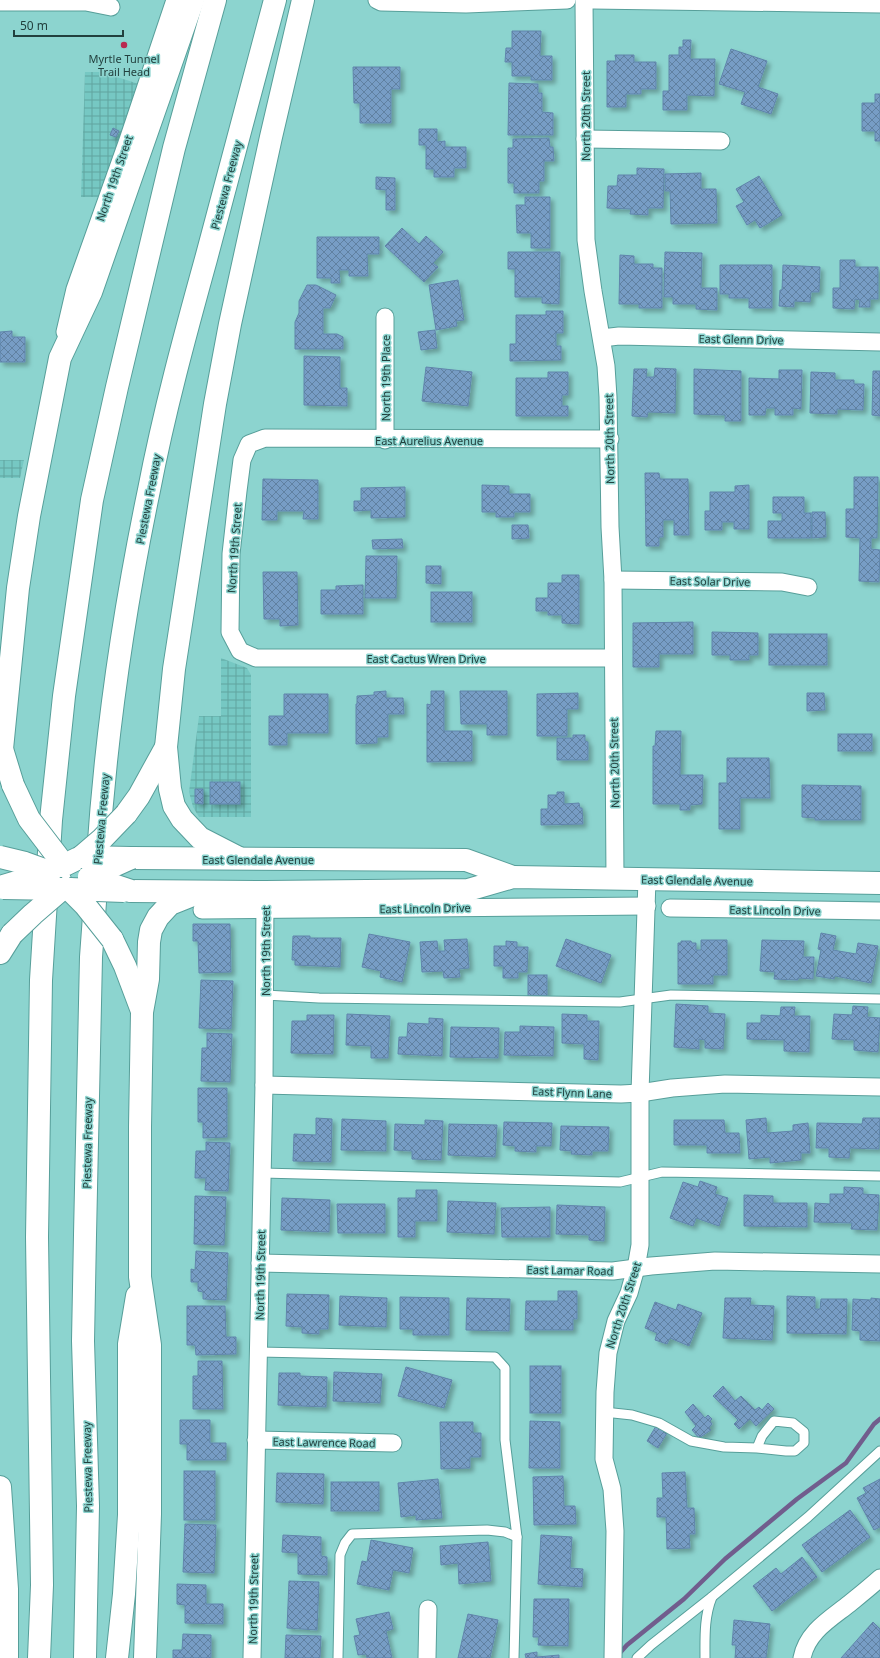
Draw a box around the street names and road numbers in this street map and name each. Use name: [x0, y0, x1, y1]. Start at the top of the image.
street label: North 20th Street: [578, 71, 593, 161]
street label: North 19th Street: [92, 133, 136, 223]
street label: Piestewa Freeway: [207, 139, 245, 231]
street label: East Glenn Drive: [698, 331, 784, 347]
street label: North 19th Place: [378, 335, 393, 421]
street label: North 20th Street: [601, 394, 617, 484]
street label: East Aurelius Avenue: [375, 433, 483, 448]
street label: Piestewa Freeway: [132, 452, 164, 545]
street label: North 19th Street: [223, 503, 245, 593]
street label: East Solar Drive: [670, 573, 750, 589]
street label: East Cactus Wren Drive: [366, 651, 486, 666]
street label: North 20th Street: [606, 718, 622, 808]
street label: Piestewa Freeway: [90, 773, 112, 865]
street label: East Glendale Avenue: [202, 852, 314, 867]
street label: East Glendale Avenue: [641, 872, 753, 888]
street label: East Lincoln Drive: [379, 900, 471, 916]
street label: East Lincoln Drive: [729, 902, 821, 918]
street label: North 19th Street: [258, 906, 273, 996]
street label: East Flynn Lane: [532, 1083, 612, 1101]
street label: Piestewa Freeway: [79, 1097, 95, 1189]
street label: North 19th Street: [252, 1230, 268, 1320]
street label: North 20th Street: [602, 1260, 644, 1350]
street label: East Lamar Road: [527, 1262, 613, 1278]
street label: Piestewa Freeway: [79, 1421, 95, 1513]
street label: East Lawrence Road: [272, 1434, 376, 1450]
street label: North 19th Street: [245, 1554, 261, 1644]

